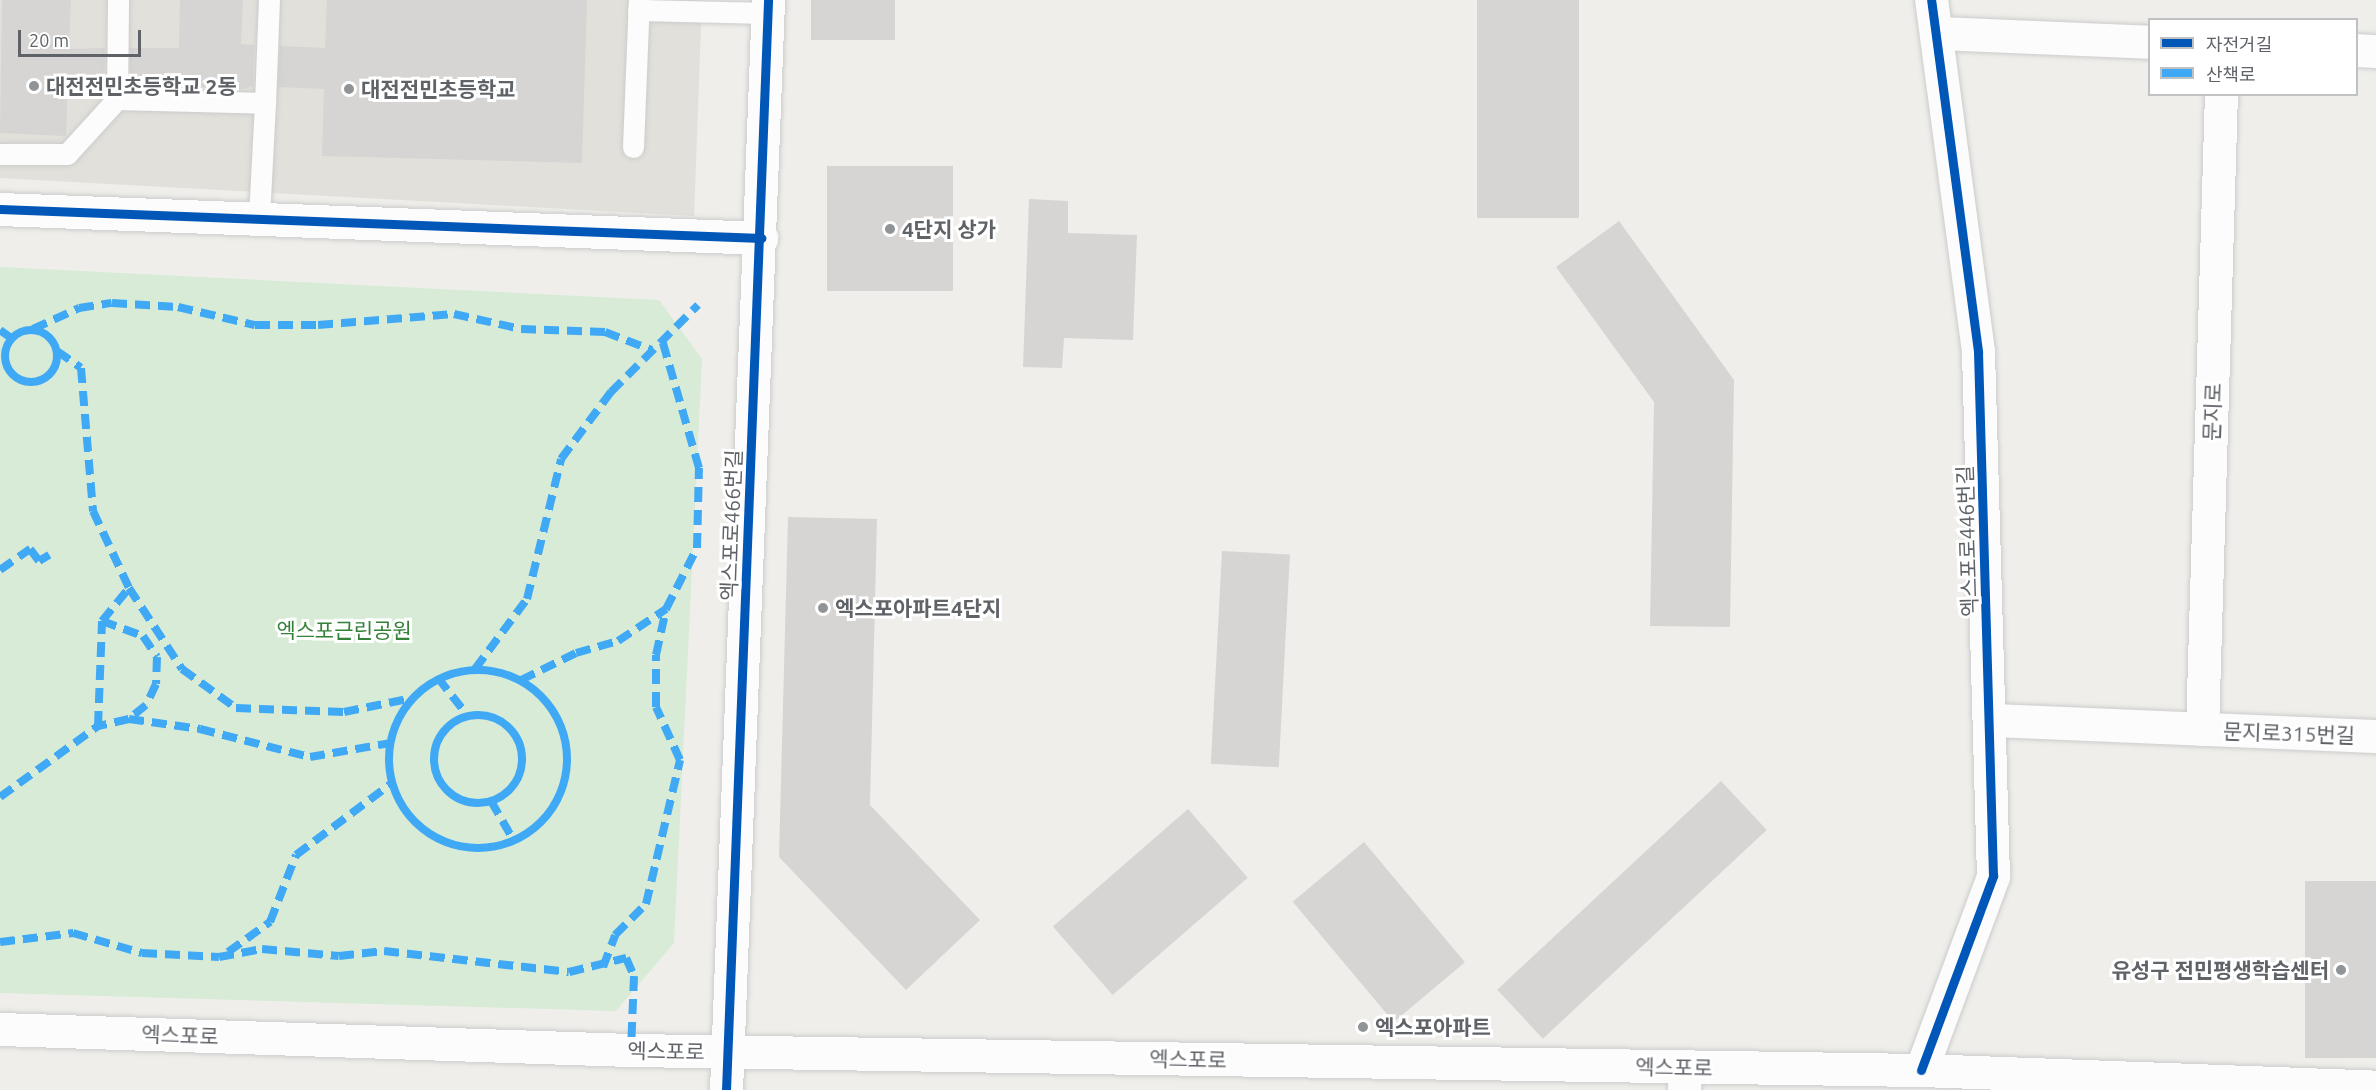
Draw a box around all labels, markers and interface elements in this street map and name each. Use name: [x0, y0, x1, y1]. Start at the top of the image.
scale bar: [21, 18, 144, 56]
legend: [2148, 18, 2358, 96]
text: 20 m: [29, 30, 69, 50]
text: 자전거길: [2206, 34, 2272, 54]
text: 산책로: [2206, 64, 2256, 84]
place label: 대전전민초등학교 2동: [46, 73, 237, 99]
place label: 대전전민초등학교: [361, 76, 516, 102]
marker: 대전전민초등학교 2동: [27, 79, 41, 93]
marker: 대전전민초등학교: [342, 82, 356, 96]
place label: 4단지 상가: [902, 216, 996, 242]
marker: 4단지 상가: [883, 222, 897, 236]
street label: 문지로: [2198, 383, 2226, 441]
street label: 엑스포로466번길: [716, 449, 746, 601]
street label: 엑스포로446번길: [1952, 465, 1982, 617]
place label: 엑스포아파트4단지: [835, 595, 1001, 621]
marker: 엑스포아파트4단지: [816, 601, 830, 615]
park label: 엑스포근린공원: [276, 617, 412, 643]
street label: 문지로315번길: [2223, 718, 2355, 748]
place label: 유성구 전민평생학습센터: [2112, 957, 2329, 983]
marker: 유성구 전민평생학습센터: [2334, 963, 2348, 977]
place label: 엑스포아파트: [1375, 1014, 1491, 1040]
marker: 엑스포아파트: [1356, 1020, 1370, 1034]
street label: 엑스포로: [141, 1021, 219, 1049]
street label: 엑스포로: [627, 1038, 705, 1064]
street label: 엑스포로: [1149, 1046, 1227, 1072]
street label: 엑스포로: [1635, 1054, 1713, 1080]

